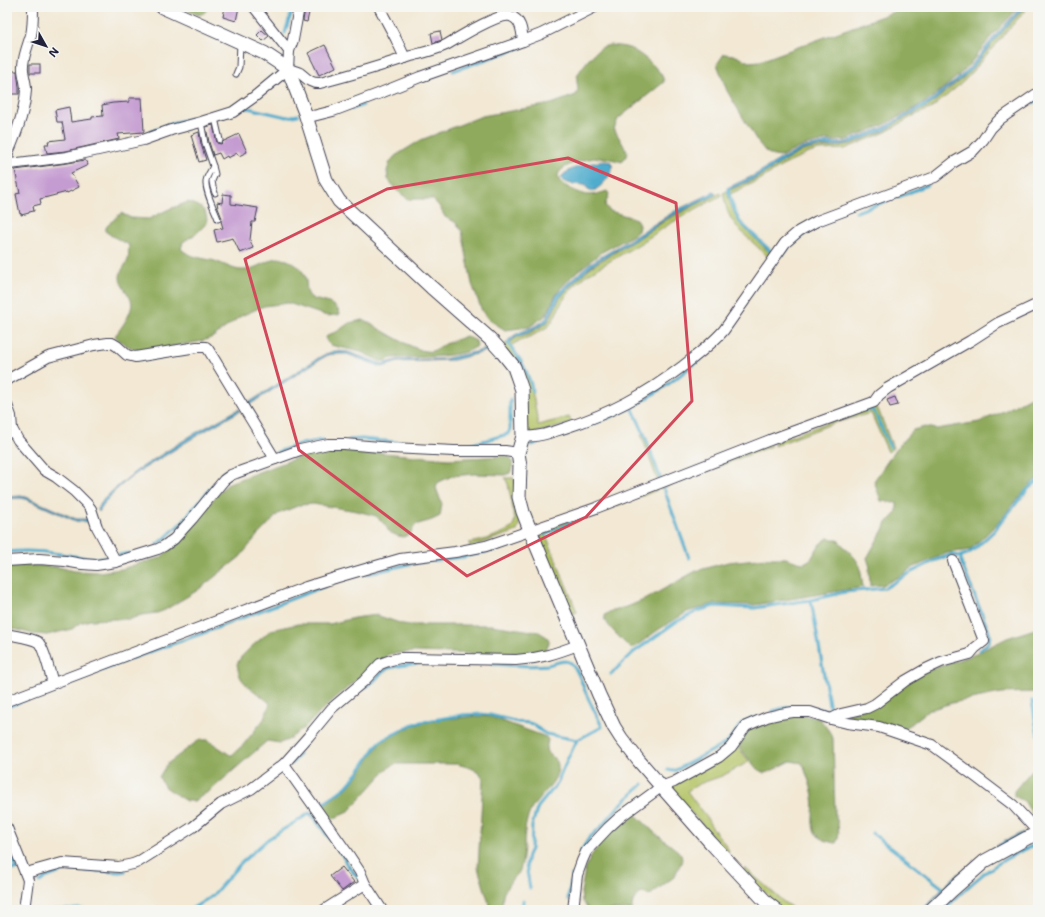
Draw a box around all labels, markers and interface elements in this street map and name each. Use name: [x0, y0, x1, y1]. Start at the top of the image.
north arrow: [26, 26, 66, 66]
text: N: [45, 44, 62, 60]

